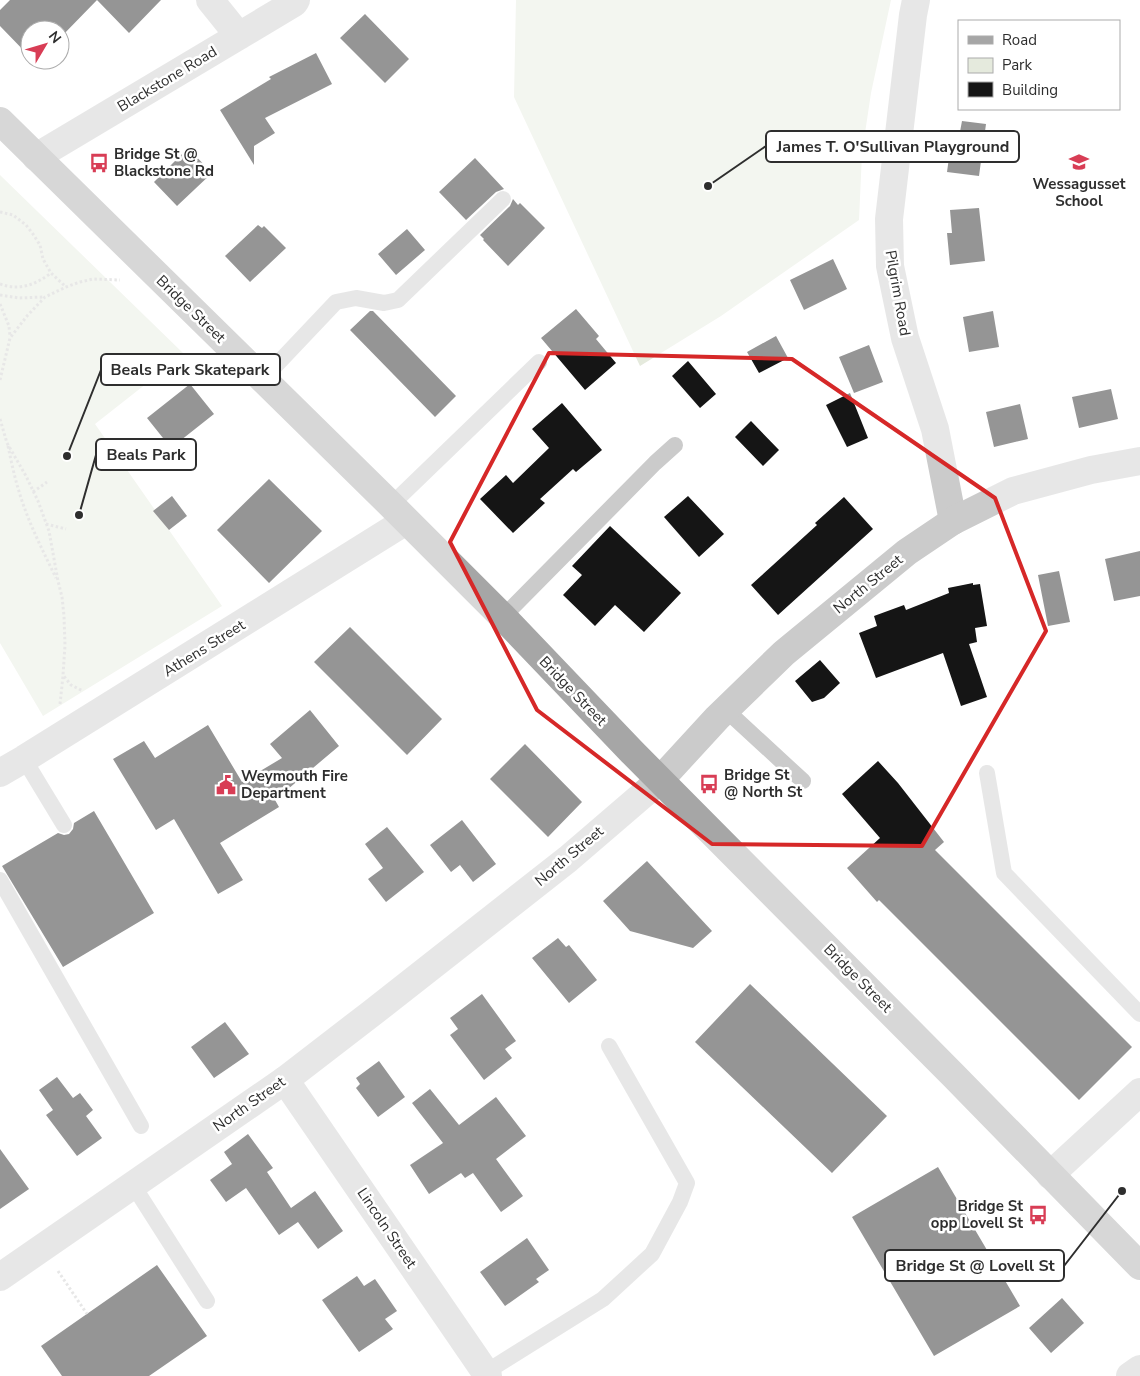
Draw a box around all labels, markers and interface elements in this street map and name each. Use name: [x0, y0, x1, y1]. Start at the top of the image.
north arrow: [20, 20, 70, 70]
legend: [958, 20, 1120, 110]
text: N: [44, 27, 66, 47]
text: Road: [1002, 30, 1037, 50]
street label: Blackstone Road: [114, 41, 220, 117]
text: Park: [1002, 55, 1032, 75]
text: Building: [1002, 80, 1058, 100]
callout: James T. O'Sullivan Playground: [766, 131, 1019, 162]
text: James T. O'Sullivan Playground: [776, 136, 1009, 158]
place label: Bridge St @ Blackstone Rd: [114, 144, 214, 181]
school or university icon: Wessagusset School: [1068, 151, 1090, 173]
bus stop icon: Bridge St @ Blackstone Rd: [88, 152, 110, 174]
place label: Wessagusset School: [1033, 174, 1126, 211]
street label: Pilgrim Road: [881, 249, 915, 337]
street label: Bridge Street: [152, 271, 231, 348]
callout: Beals Park Skatepark: [101, 354, 280, 385]
text: Beals Park Skatepark: [111, 359, 270, 381]
callout: Beals Park: [96, 439, 196, 470]
text: Beals Park: [106, 444, 186, 466]
street label: North Street: [829, 549, 907, 618]
street label: Athens Street: [159, 614, 249, 681]
street label: Bridge Street: [535, 652, 612, 731]
place label: Bridge St @ North St: [724, 765, 802, 802]
place label: Weymouth Fire Department: [241, 766, 348, 803]
bus stop icon: Bridge St @ North St: [698, 773, 720, 795]
public building icon: Weymouth Fire Department: [215, 774, 237, 796]
street label: North Street: [530, 821, 608, 891]
street label: Bridge Street: [819, 939, 897, 1017]
street label: North Street: [209, 1071, 290, 1136]
street label: Lincoln Street: [353, 1184, 422, 1273]
place label: Bridge St opp Lovell St: [931, 1196, 1023, 1233]
bus stop icon: Bridge St opp Lovell St: [1027, 1204, 1049, 1226]
callout: Bridge St @ Lovell St: [885, 1250, 1064, 1281]
text: Bridge St @ Lovell St: [895, 1255, 1055, 1277]

